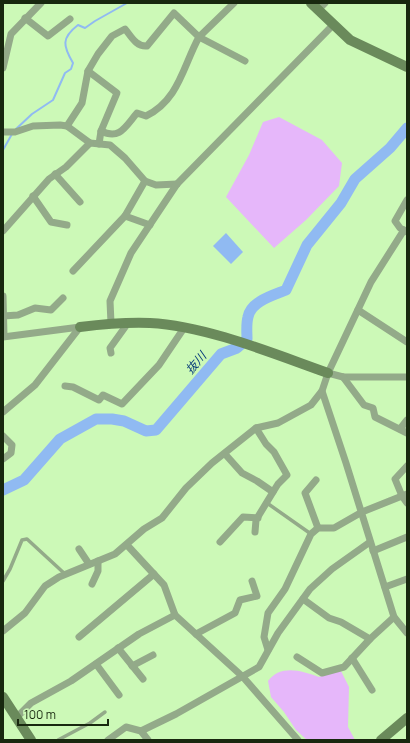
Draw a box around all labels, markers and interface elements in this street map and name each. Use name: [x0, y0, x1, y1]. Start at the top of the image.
water label: 抜川: [181, 347, 211, 377]
scale bar: [18, 701, 108, 727]
text: 100 m: [24, 706, 56, 723]

